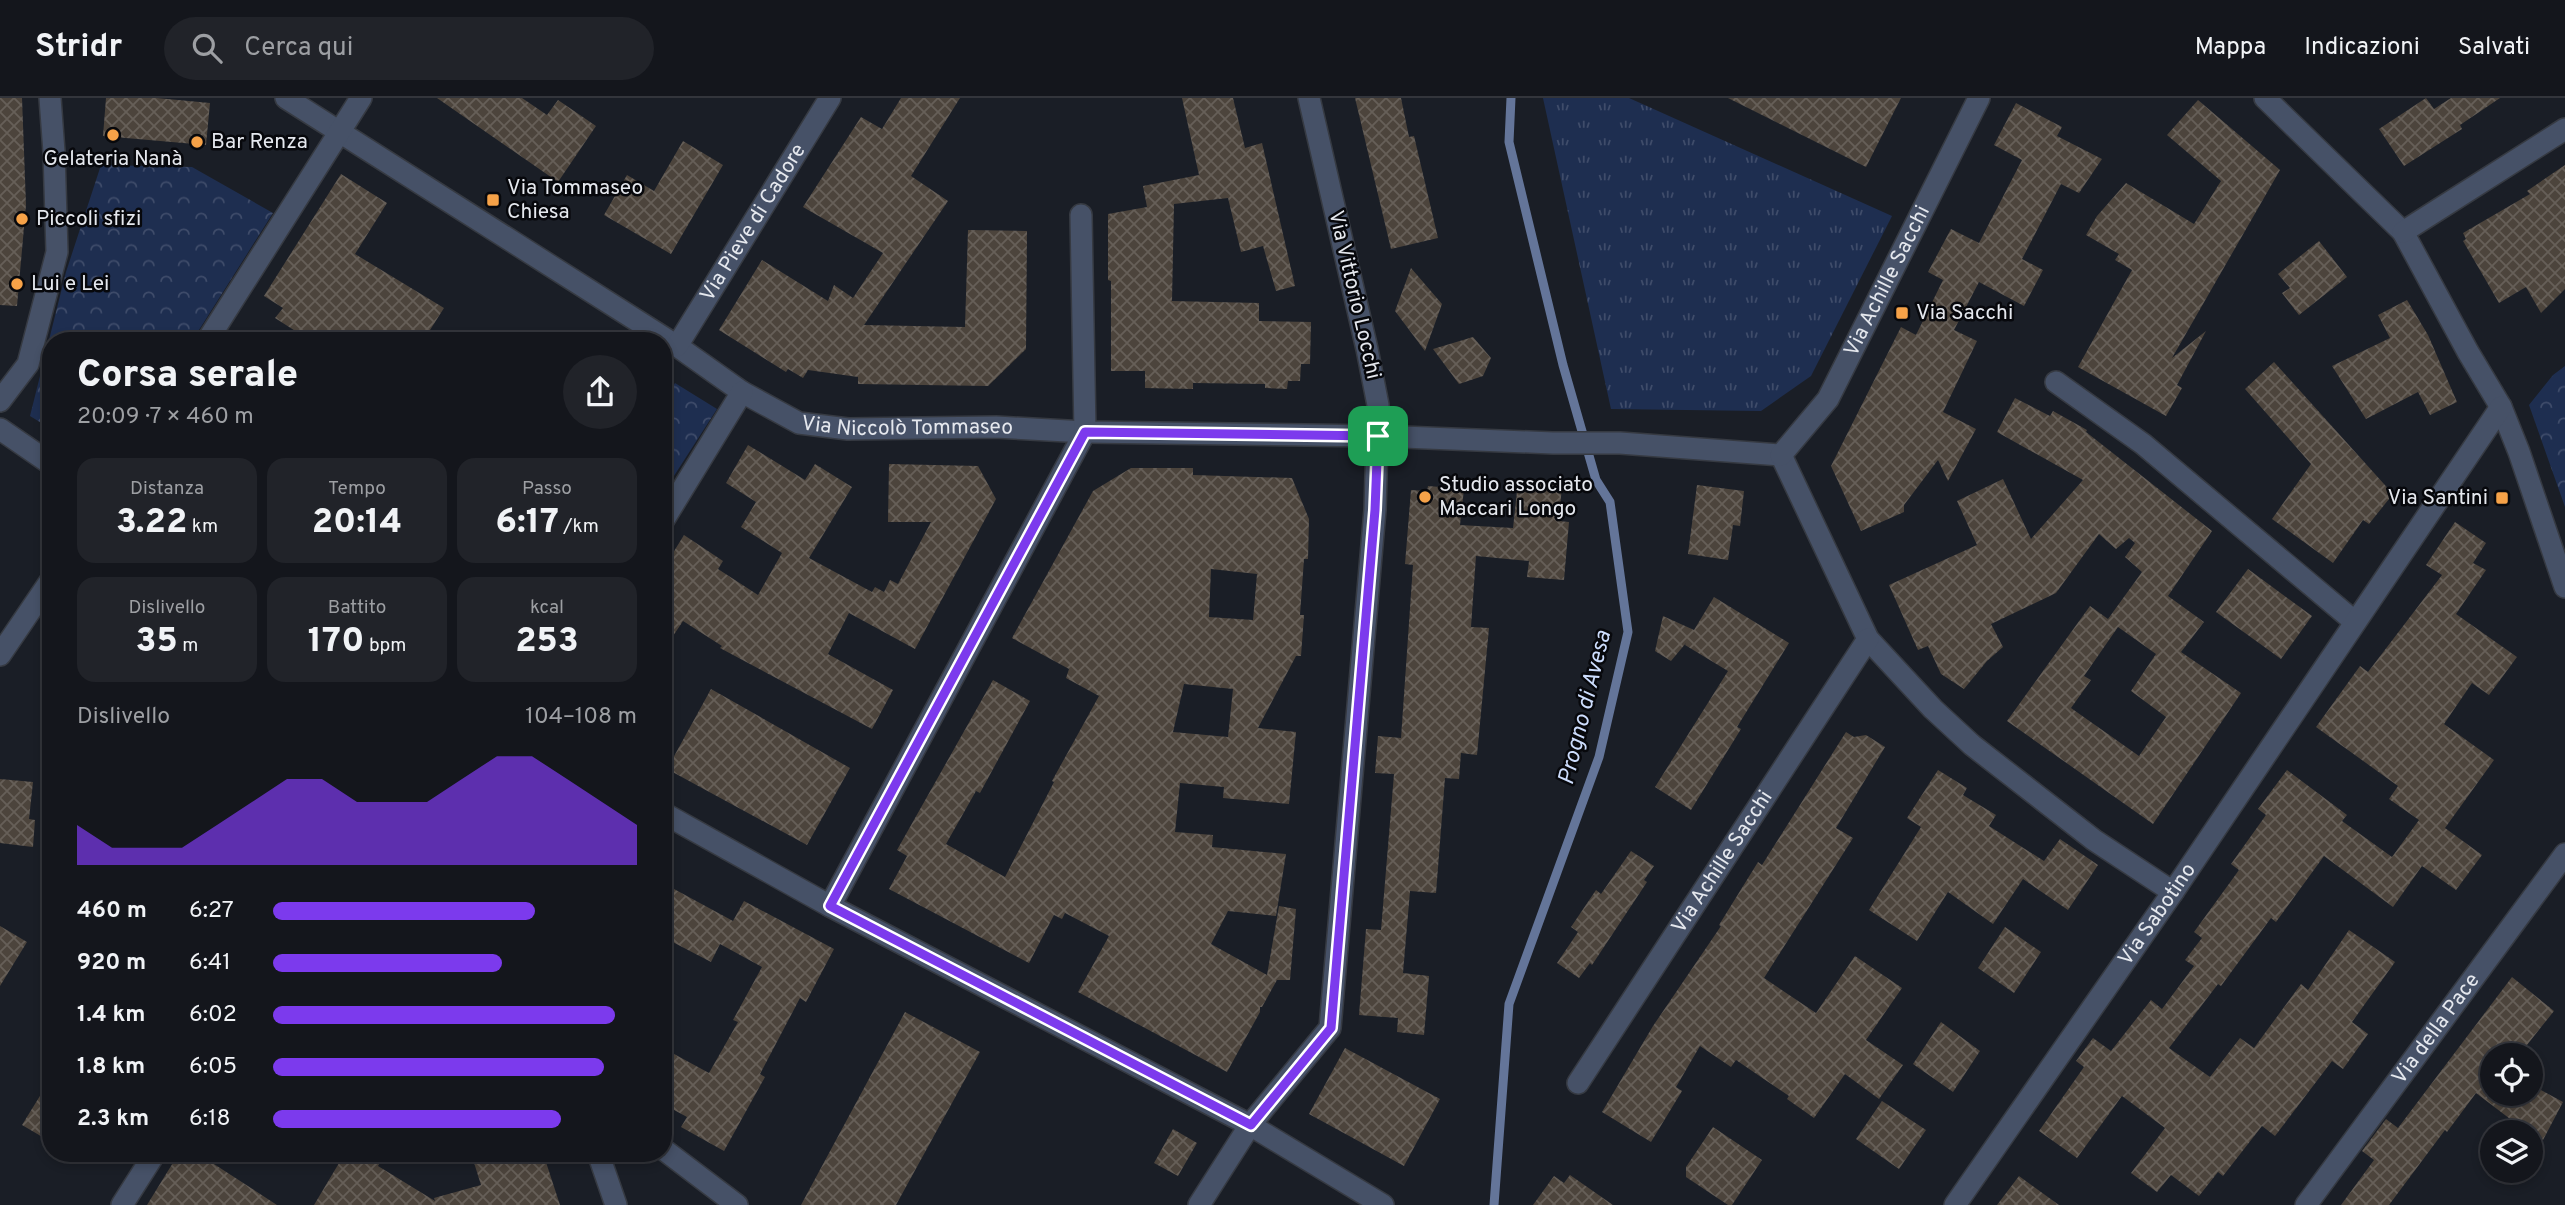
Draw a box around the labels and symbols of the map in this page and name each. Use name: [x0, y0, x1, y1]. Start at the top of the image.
marker: Gelateria Nanà: [105, 127, 121, 143]
place label: Bar Renza: [211, 129, 308, 156]
marker: Bar Renza: [189, 134, 205, 150]
street label: Via Pieve di Cadore: [694, 139, 812, 307]
place label: Gelateria Nanà: [43, 146, 183, 173]
place label: Via Tommaseo Chiesa: [507, 175, 643, 226]
marker: Via Tommaseo Chiesa: [485, 192, 501, 208]
street label: Via Achille Sacchi: [1838, 201, 1936, 361]
place label: Piccoli sfizi: [36, 206, 141, 233]
street label: Via Vittorio Locchi: [1321, 208, 1387, 382]
marker: Piccoli sfizi: [14, 211, 30, 227]
place label: Lui e Lei: [31, 271, 109, 298]
marker: Lui e Lei: [9, 276, 25, 292]
place label: Via Sacchi: [1916, 300, 2013, 327]
marker: Via Sacchi: [1894, 305, 1910, 321]
pin: [1348, 406, 1408, 466]
street label: Via Niccolò Tommaseo: [800, 410, 1014, 443]
place label: Studio associato Maccari Longo: [1439, 472, 1593, 523]
place label: Via Santini: [2388, 485, 2488, 512]
marker: Studio associato Maccari Longo: [1417, 489, 1433, 505]
marker: Via Santini: [2494, 490, 2510, 506]
water label: Progno di Avesa: [1553, 628, 1619, 788]
street label: Via Achille Sacchi: [1666, 785, 1779, 939]
street label: Via Sabotino: [2112, 858, 2202, 971]
street label: Via della Pace: [2386, 968, 2486, 1090]

